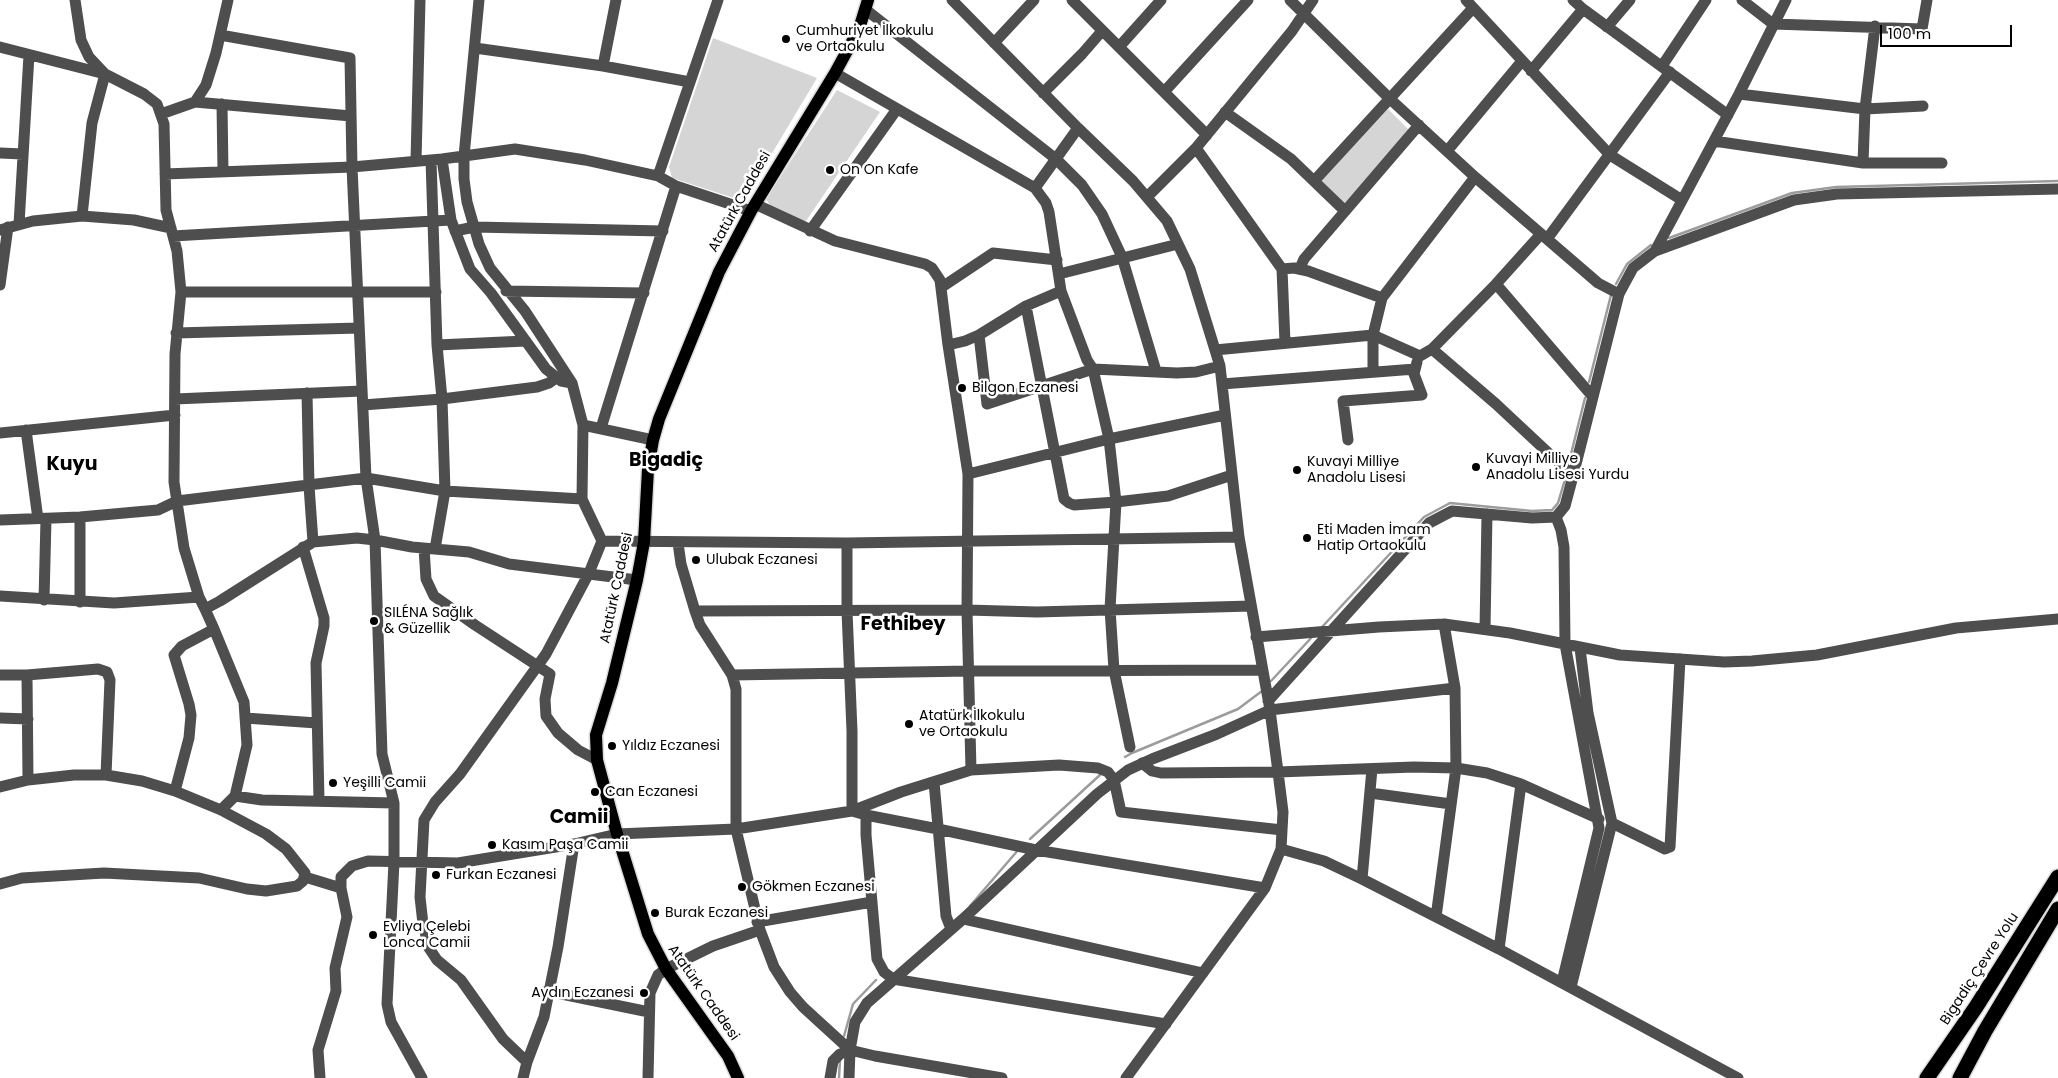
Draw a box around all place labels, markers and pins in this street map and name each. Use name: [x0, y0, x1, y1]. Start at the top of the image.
place label: Cumhuriyet İlkokulu ve Ortaokulu: [796, 23, 934, 56]
marker: Cumhuriyet İlkokulu ve Ortaokulu: [780, 33, 792, 45]
place label: On On Kafe: [840, 162, 919, 178]
marker: On On Kafe: [824, 164, 836, 176]
place label: Bilgon Eczanesi: [972, 380, 1078, 396]
marker: Bilgon Eczanesi: [956, 382, 968, 394]
place label: Kuvayi Milliye Anadolu Lisesi Yurdu: [1486, 451, 1629, 484]
place label: Kuvayi Milliye Anadolu Lisesi: [1307, 454, 1406, 487]
marker: Kuvayi Milliye Anadolu Lisesi Yurdu: [1470, 461, 1482, 473]
marker: Kuvayi Milliye Anadolu Lisesi: [1291, 464, 1303, 476]
place label: Eti Maden İmam Hatip Ortaokulu: [1317, 522, 1431, 554]
marker: Eti Maden İmam Hatip Ortaokulu: [1301, 532, 1313, 544]
place label: Ulubak Eczanesi: [706, 552, 818, 568]
marker: Ulubak Eczanesi: [690, 554, 702, 566]
place label: SILÉNA Sağlık & Güzellik: [384, 605, 473, 638]
marker: SILÉNA Sağlık & Güzellik: [368, 615, 380, 627]
place label: Atatürk İlkokulu ve Ortaokulu: [919, 708, 1025, 740]
marker: Atatürk İlkokulu ve Ortaokulu: [903, 718, 915, 730]
place label: Yıldız Eczanesi: [622, 738, 720, 754]
marker: Yıldız Eczanesi: [606, 740, 618, 752]
place label: Yeşilli Camii: [343, 775, 426, 791]
marker: Yeşilli Camii: [327, 777, 339, 789]
place label: Can Eczanesi: [605, 784, 698, 800]
marker: Can Eczanesi: [589, 786, 601, 798]
place label: Kasım Paşa Camii: [502, 837, 628, 853]
marker: Kasım Paşa Camii: [486, 839, 498, 851]
place label: Furkan Eczanesi: [446, 867, 557, 883]
marker: Furkan Eczanesi: [430, 869, 442, 881]
place label: Gökmen Eczanesi: [752, 879, 875, 895]
marker: Gökmen Eczanesi: [736, 881, 748, 893]
place label: Burak Eczanesi: [665, 905, 768, 921]
marker: Burak Eczanesi: [649, 907, 661, 919]
place label: Evliya Çelebi Lonca Camii: [383, 919, 471, 952]
marker: Evliya Çelebi Lonca Camii: [367, 929, 379, 941]
place label: Aydın Eczanesi: [531, 985, 634, 1001]
marker: Aydın Eczanesi: [638, 987, 650, 999]

